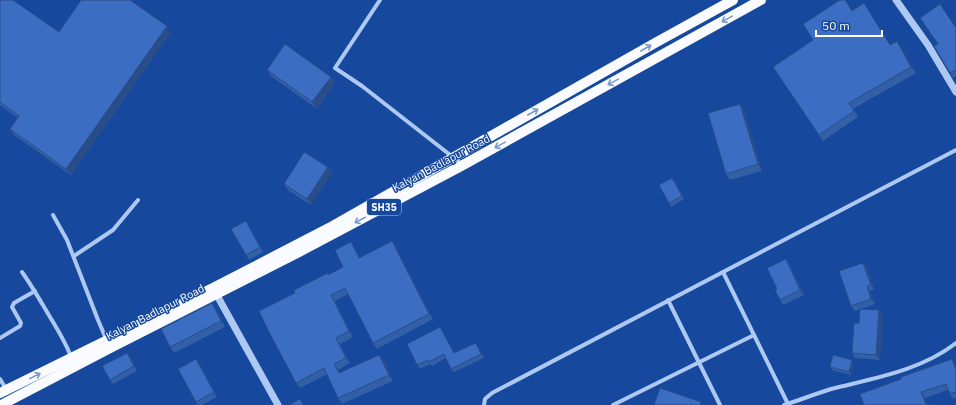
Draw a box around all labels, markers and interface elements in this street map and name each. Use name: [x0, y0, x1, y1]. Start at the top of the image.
scale bar: [816, 12, 882, 38]
one-way arrow: [721, 16, 733, 23]
text: 50 m: [822, 18, 850, 33]
one-way arrow: [640, 43, 652, 51]
one-way arrow: [607, 78, 619, 86]
one-way arrow: [527, 108, 539, 115]
street label: Kalyan Badlapur Road: [390, 131, 492, 195]
one-way arrow: [494, 141, 506, 149]
road number: SH35: [367, 199, 401, 215]
one-way arrow: [355, 216, 367, 224]
street label: Kalyan Badlapur Road: [103, 281, 207, 343]
one-way arrow: [29, 372, 41, 379]

